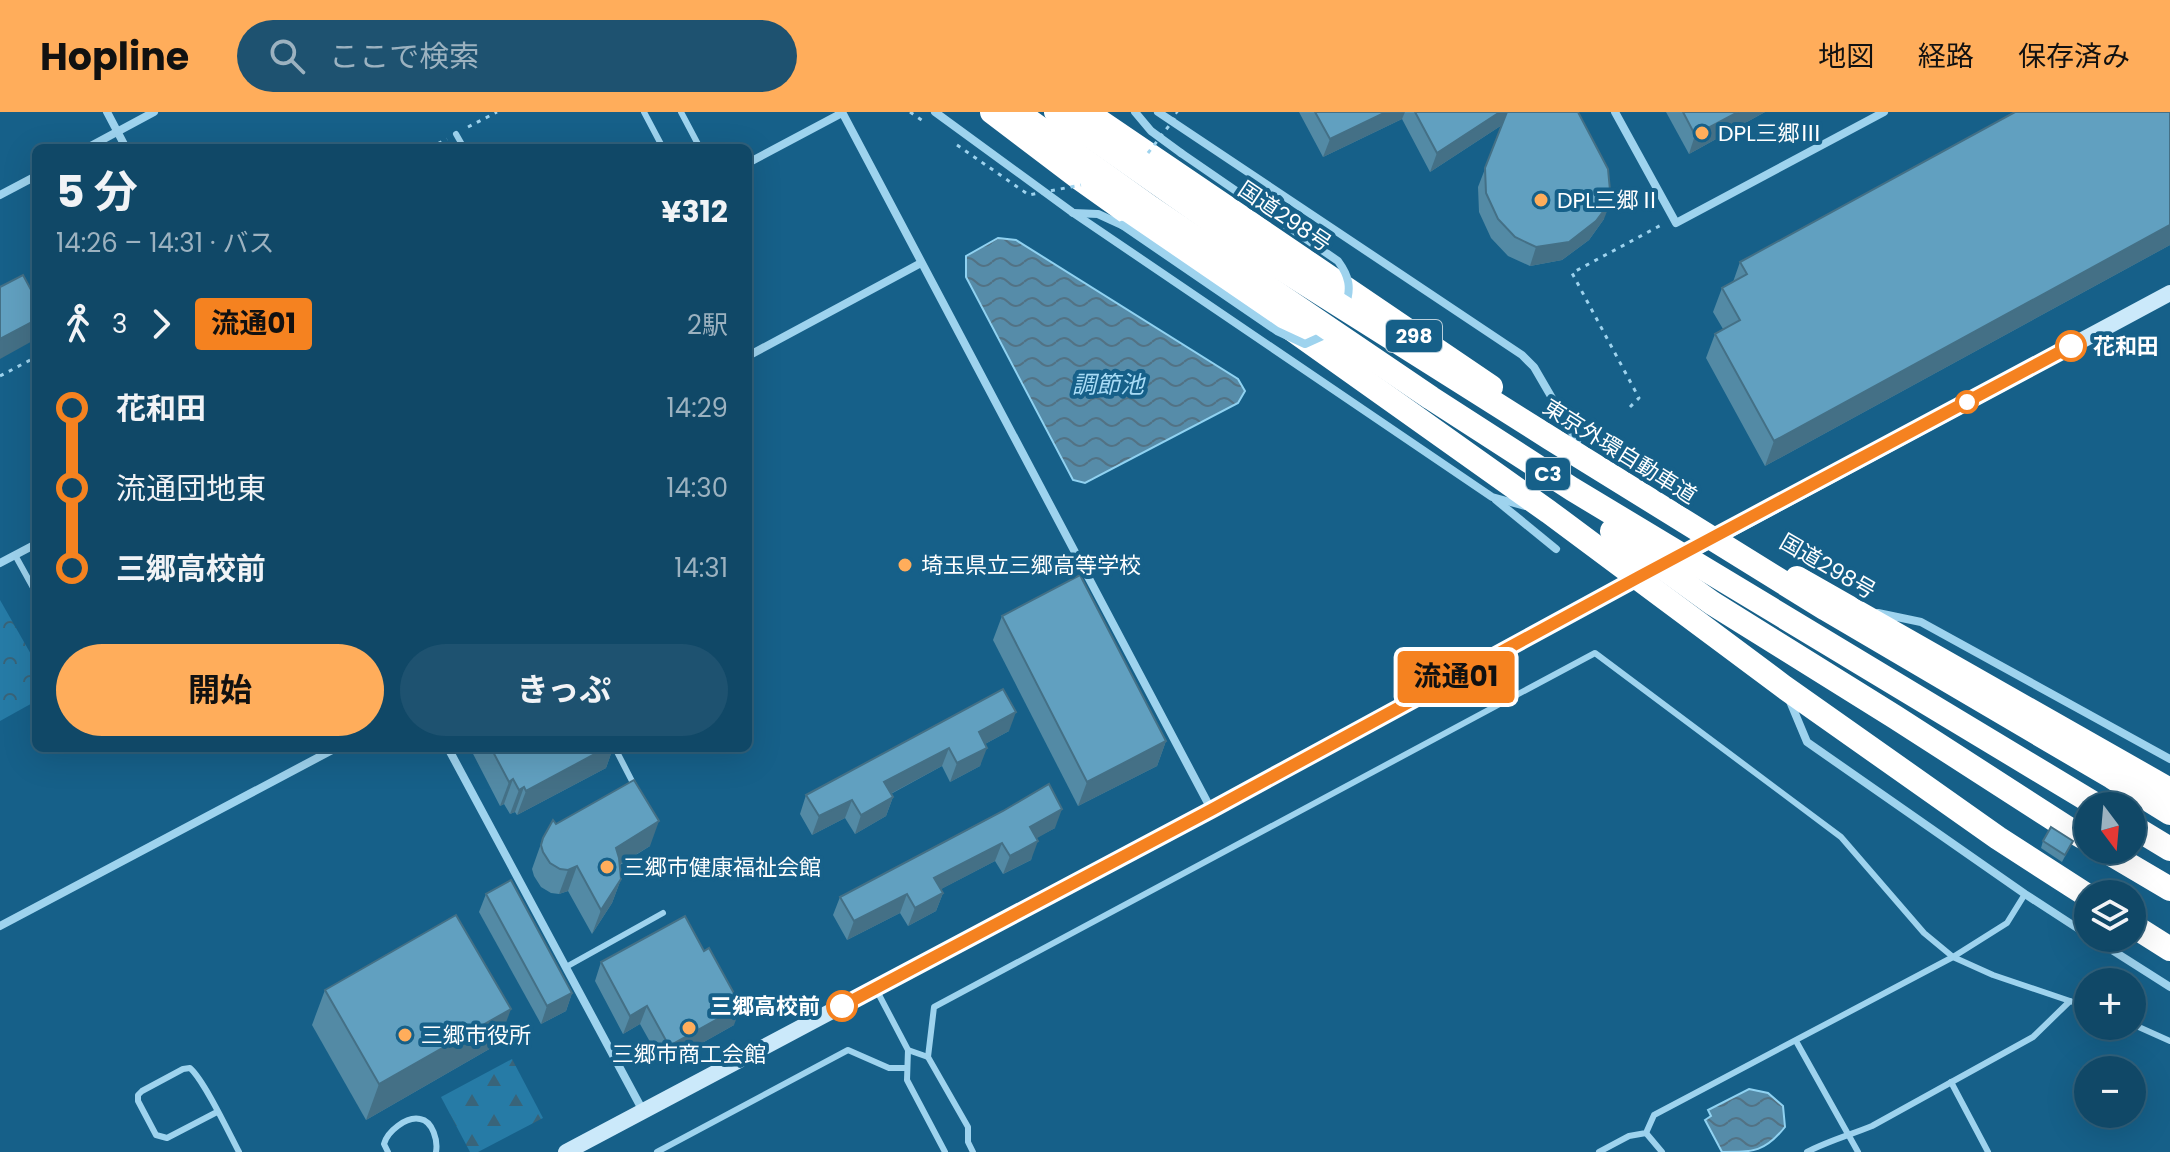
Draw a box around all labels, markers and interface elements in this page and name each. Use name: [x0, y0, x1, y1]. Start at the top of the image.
search box: [237, 20, 797, 92]
text: Hopline: [40, 30, 189, 83]
icon: search: [265, 34, 309, 78]
text: ここで検索: [329, 35, 479, 78]
text: 地図: [1818, 37, 1874, 76]
text: 経路: [1918, 37, 1974, 76]
text: 保存済み: [2018, 37, 2130, 76]
place label: DPL三郷Ⅲ: [1718, 118, 1822, 149]
marker: DPL三郷Ⅲ: [1693, 124, 1711, 142]
text: 5 分: [56, 161, 138, 222]
street label: 国道298号: [1232, 174, 1337, 259]
place label: DPL三郷Ⅱ: [1557, 185, 1661, 216]
text: ¥312: [661, 190, 728, 233]
marker: DPL三郷Ⅱ: [1532, 191, 1550, 209]
text: 14:26 – 14:31 · バス: [56, 225, 274, 261]
icon: walk: [56, 302, 100, 346]
icon: forward: [139, 302, 183, 346]
text: 流通01: [211, 304, 296, 343]
text: 3: [112, 306, 127, 342]
text: 2駅: [687, 307, 728, 343]
road number: 298: [1386, 320, 1442, 352]
marker: 花和田: [2056, 331, 2086, 361]
place label: 花和田: [2093, 331, 2159, 362]
water label: 調節池: [1072, 368, 1146, 401]
text: 花和田: [116, 387, 206, 430]
text: 14:29: [666, 390, 728, 426]
unlabelled marker: [1956, 391, 1978, 413]
street label: 東京外環自動車道: [1537, 392, 1703, 511]
road number: C3: [1526, 458, 1570, 490]
text: 流通団地東: [116, 467, 266, 510]
text: 14:30: [666, 470, 728, 506]
street label: 国道298号: [1774, 526, 1882, 606]
text: 三郷高校前: [116, 547, 266, 590]
text: 14:31: [674, 550, 728, 586]
place label: 埼玉県立三郷高等学校: [921, 550, 1141, 581]
marker: 埼玉県立三郷高等学校: [896, 556, 914, 574]
button: 開始: [56, 644, 384, 736]
button: きっぷ: [400, 644, 728, 736]
line badge: 流通01: [1400, 651, 1512, 703]
text: 流通01: [1414, 657, 1498, 696]
north arrow: [2074, 792, 2146, 864]
map controls: [2074, 792, 2146, 1128]
place label: 三郷市健康福祉会館: [623, 852, 821, 883]
marker: 三郷市健康福祉会館: [598, 858, 616, 876]
button: layers: [2074, 880, 2146, 952]
button: +: [2074, 968, 2146, 1040]
place label: 三郷高校前: [710, 991, 820, 1022]
marker: 三郷高校前: [827, 991, 857, 1021]
marker: 三郷市商工会館: [680, 1019, 698, 1037]
place label: 三郷市役所: [421, 1020, 531, 1051]
marker: 三郷市役所: [396, 1026, 414, 1044]
place label: 三郷市商工会館: [612, 1039, 766, 1070]
button: −: [2074, 1056, 2146, 1128]

